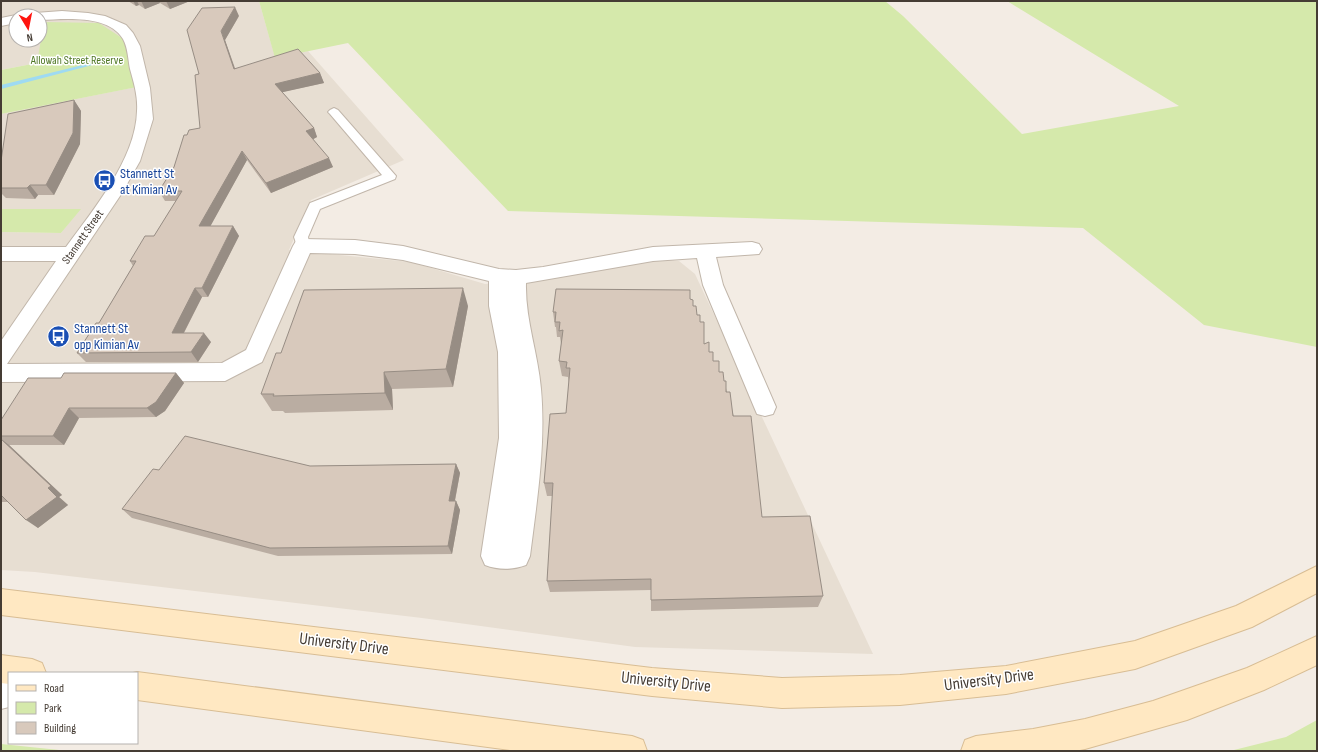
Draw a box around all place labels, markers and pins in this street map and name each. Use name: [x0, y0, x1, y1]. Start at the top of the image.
place label: Stannett St at Kimian Av: [120, 165, 178, 198]
bus stop icon: Stannett St at Kimian Av: [91, 168, 117, 194]
place label: Stannett St opp Kimian Av: [74, 320, 140, 353]
bus stop icon: Stannett St opp Kimian Av: [46, 323, 72, 349]

